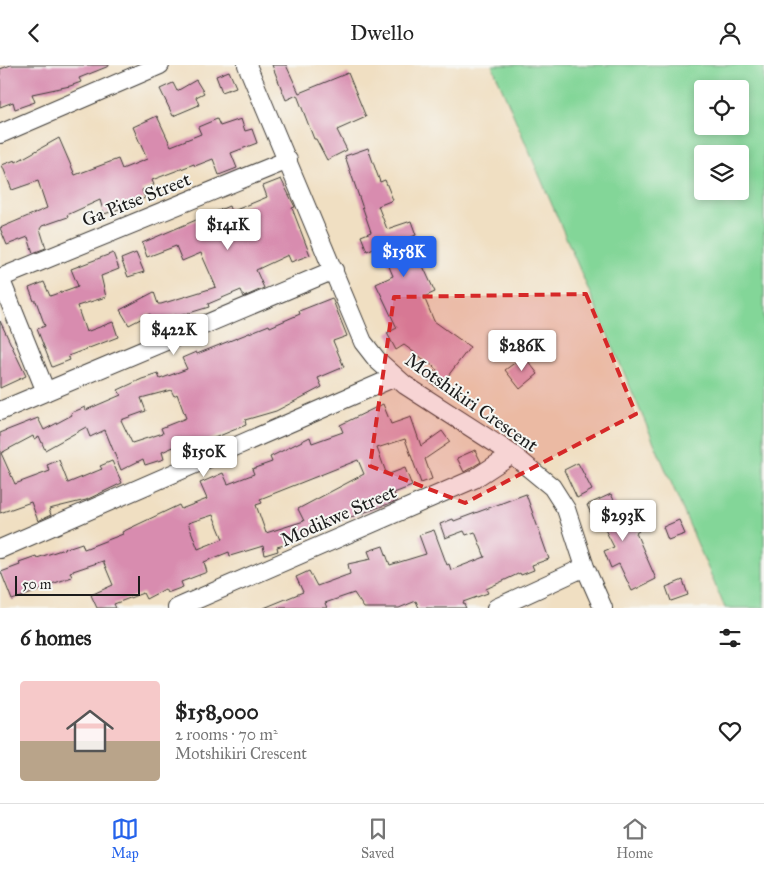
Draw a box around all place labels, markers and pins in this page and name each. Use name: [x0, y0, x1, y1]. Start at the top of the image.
pin: $141K: [193, 209, 263, 251]
pin: $158K: [369, 235, 439, 278]
pin: $422K: [139, 313, 209, 356]
pin: $286K: [487, 329, 557, 372]
pin: $150K: [169, 435, 239, 478]
pin: $293K: [588, 499, 658, 542]

